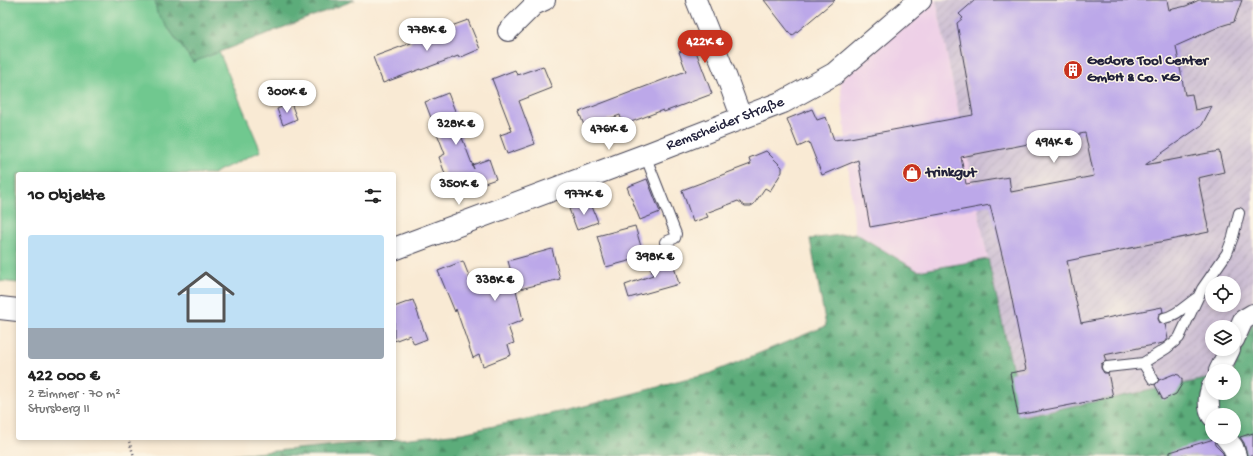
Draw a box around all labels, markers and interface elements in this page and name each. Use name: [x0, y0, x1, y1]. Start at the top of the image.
pin: 778K €: [394, 18, 460, 52]
text: 778K €: [408, 23, 446, 38]
pin: 422K €: [672, 30, 738, 64]
text: 422K €: [687, 35, 723, 50]
place label: Gedore Tool Center GmbH & Co. KG: [1087, 52, 1209, 87]
building icon: Gedore Tool Center GmbH & Co. KG: [1062, 59, 1084, 81]
pin: 300K €: [254, 80, 320, 114]
text: 300K €: [267, 85, 307, 100]
street label: Remscheider Straße: [664, 93, 787, 155]
pin: 328K €: [423, 112, 489, 146]
text: 328K €: [437, 117, 475, 132]
pin: 476K €: [576, 117, 642, 151]
text: 476K €: [590, 122, 628, 137]
pin: 494K €: [1021, 130, 1087, 164]
text: 494K €: [1036, 135, 1072, 150]
shop icon: trinkgut: [901, 162, 923, 184]
place label: trinkgut: [924, 164, 978, 182]
pin: 350K €: [426, 172, 492, 206]
text: 350K €: [440, 177, 478, 192]
pin: 977K €: [551, 182, 617, 216]
icon: filters: [362, 185, 384, 207]
text: 10 Objekte: [28, 186, 105, 206]
text: 977K €: [565, 187, 603, 202]
pin: 398K €: [622, 245, 688, 279]
text: 398K €: [636, 250, 674, 265]
icon: home: [170, 261, 242, 333]
pin: 338K €: [462, 268, 528, 302]
text: 338K €: [476, 273, 514, 288]
map controls: [1205, 276, 1241, 444]
button: locate: [1205, 276, 1241, 312]
button: layers: [1205, 320, 1241, 356]
button: +: [1205, 364, 1241, 400]
text: 422 000 €: [28, 367, 100, 387]
text: 2 Zimmer · 70 m²: [28, 387, 120, 402]
text: Stursberg II: [28, 402, 90, 417]
button: −: [1205, 408, 1241, 444]

